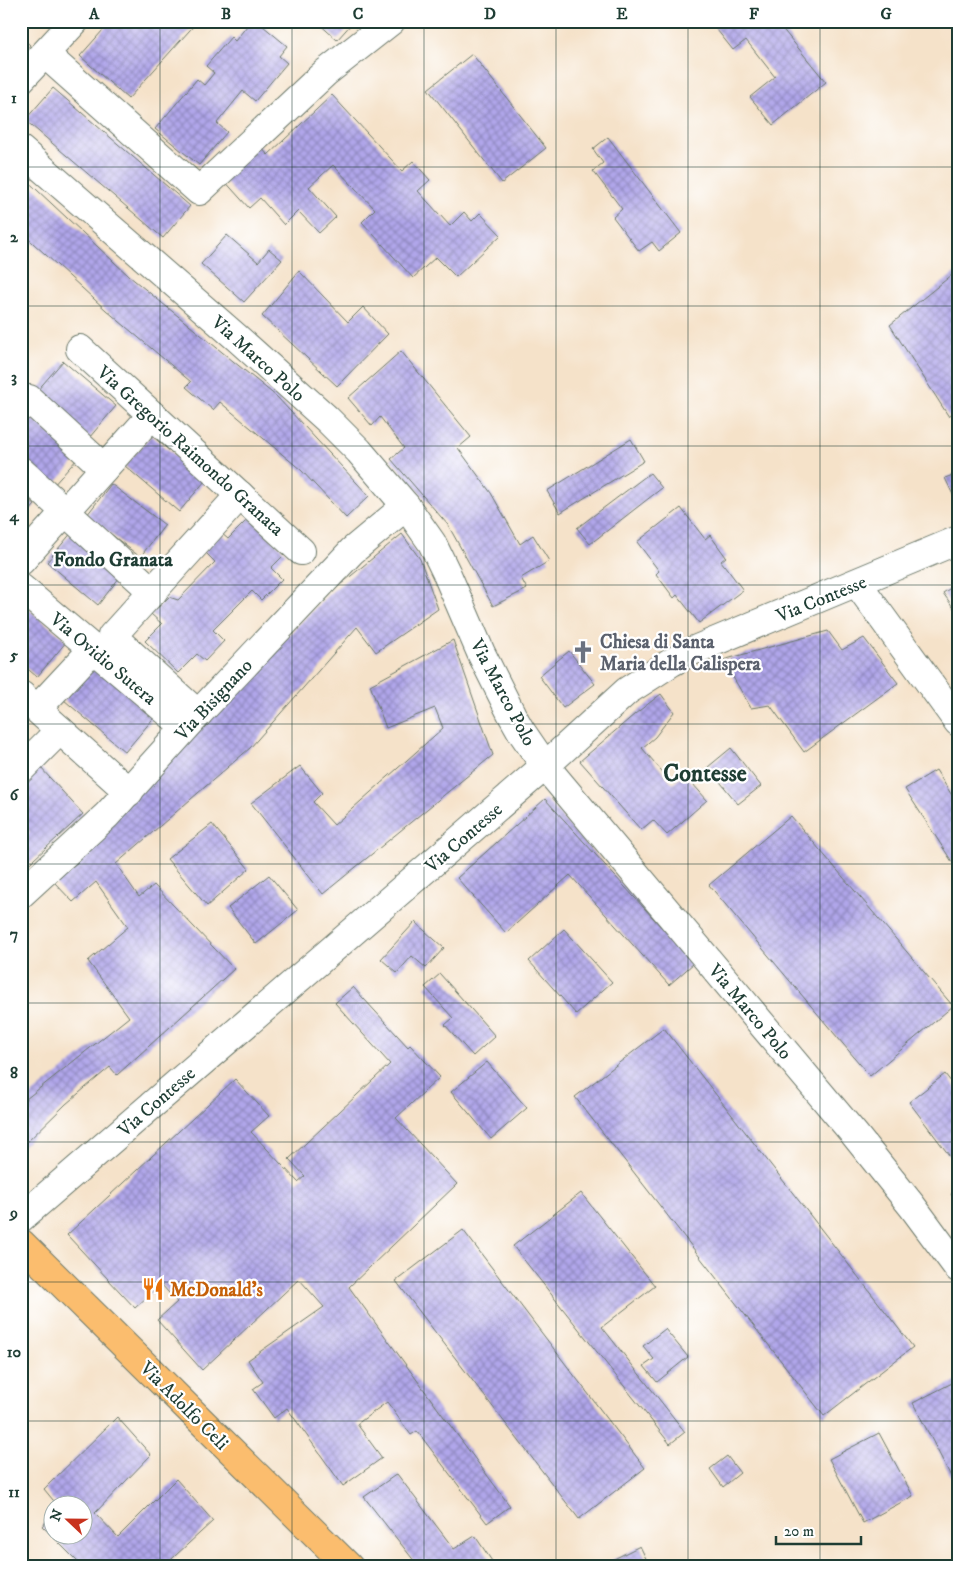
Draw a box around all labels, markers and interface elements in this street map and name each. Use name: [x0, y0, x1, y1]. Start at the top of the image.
text: A: [88, 4, 100, 24]
text: B: [221, 4, 231, 24]
text: C: [353, 4, 363, 24]
text: D: [484, 4, 496, 24]
text: E: [616, 4, 628, 24]
text: F: [749, 4, 759, 24]
text: G: [880, 4, 892, 24]
text: 1: [11, 88, 17, 108]
text: 2: [10, 227, 19, 247]
street label: Via Marco Polo: [206, 311, 309, 407]
street label: Via Gregorio Raimondo Granata: [91, 361, 288, 541]
text: 3: [11, 367, 17, 387]
text: 4: [8, 506, 19, 526]
district label: Fondo Granata: [53, 548, 173, 573]
street label: Via Contesse: [772, 571, 870, 628]
street label: Via Ovidio Sutera: [44, 607, 161, 710]
place label: Chiesa di Santa Maria della Calispera: [600, 631, 762, 676]
street label: Via Marco Polo: [464, 635, 540, 750]
church icon: Chiesa di Santa Maria della Calispera: [570, 639, 596, 665]
text: 5: [9, 645, 18, 665]
street label: Via Bisignano: [170, 654, 258, 746]
district label: Contesse: [663, 759, 747, 789]
text: 6: [10, 785, 20, 805]
street label: Via Contesse: [420, 798, 508, 879]
text: 7: [10, 924, 18, 944]
street label: Via Marco Polo: [703, 959, 796, 1064]
street label: Via Contesse: [113, 1062, 201, 1143]
text: 8: [10, 1063, 18, 1083]
text: 9: [9, 1203, 18, 1223]
restaurant icon: McDonald's: [140, 1276, 166, 1302]
place label: McDonald's: [170, 1279, 263, 1302]
text: 10: [7, 1342, 22, 1362]
street label: Via Adolfo Celi: [134, 1356, 233, 1455]
text: 11: [8, 1482, 20, 1502]
north arrow: [42, 1496, 92, 1546]
text: N: [46, 1506, 68, 1524]
scale bar: [776, 1513, 862, 1545]
text: 20 m: [784, 1522, 814, 1541]

